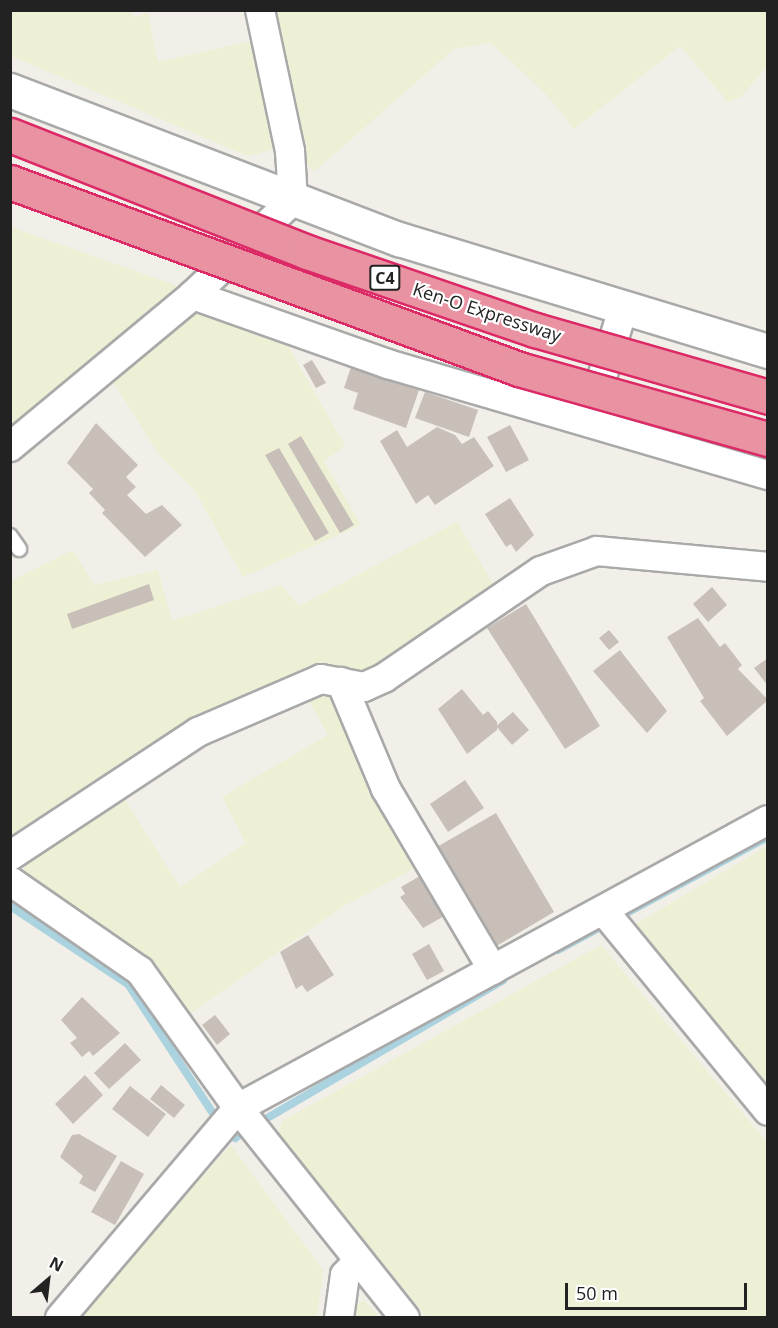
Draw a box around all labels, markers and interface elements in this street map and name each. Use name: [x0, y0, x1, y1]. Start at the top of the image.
road number: C4: [368, 265, 402, 291]
street label: Ken-O Expressway: [410, 278, 564, 346]
north arrow: [18, 1250, 78, 1310]
text: N: [46, 1251, 67, 1277]
scale bar: [568, 1271, 750, 1309]
text: 50 m: [576, 1281, 618, 1305]

